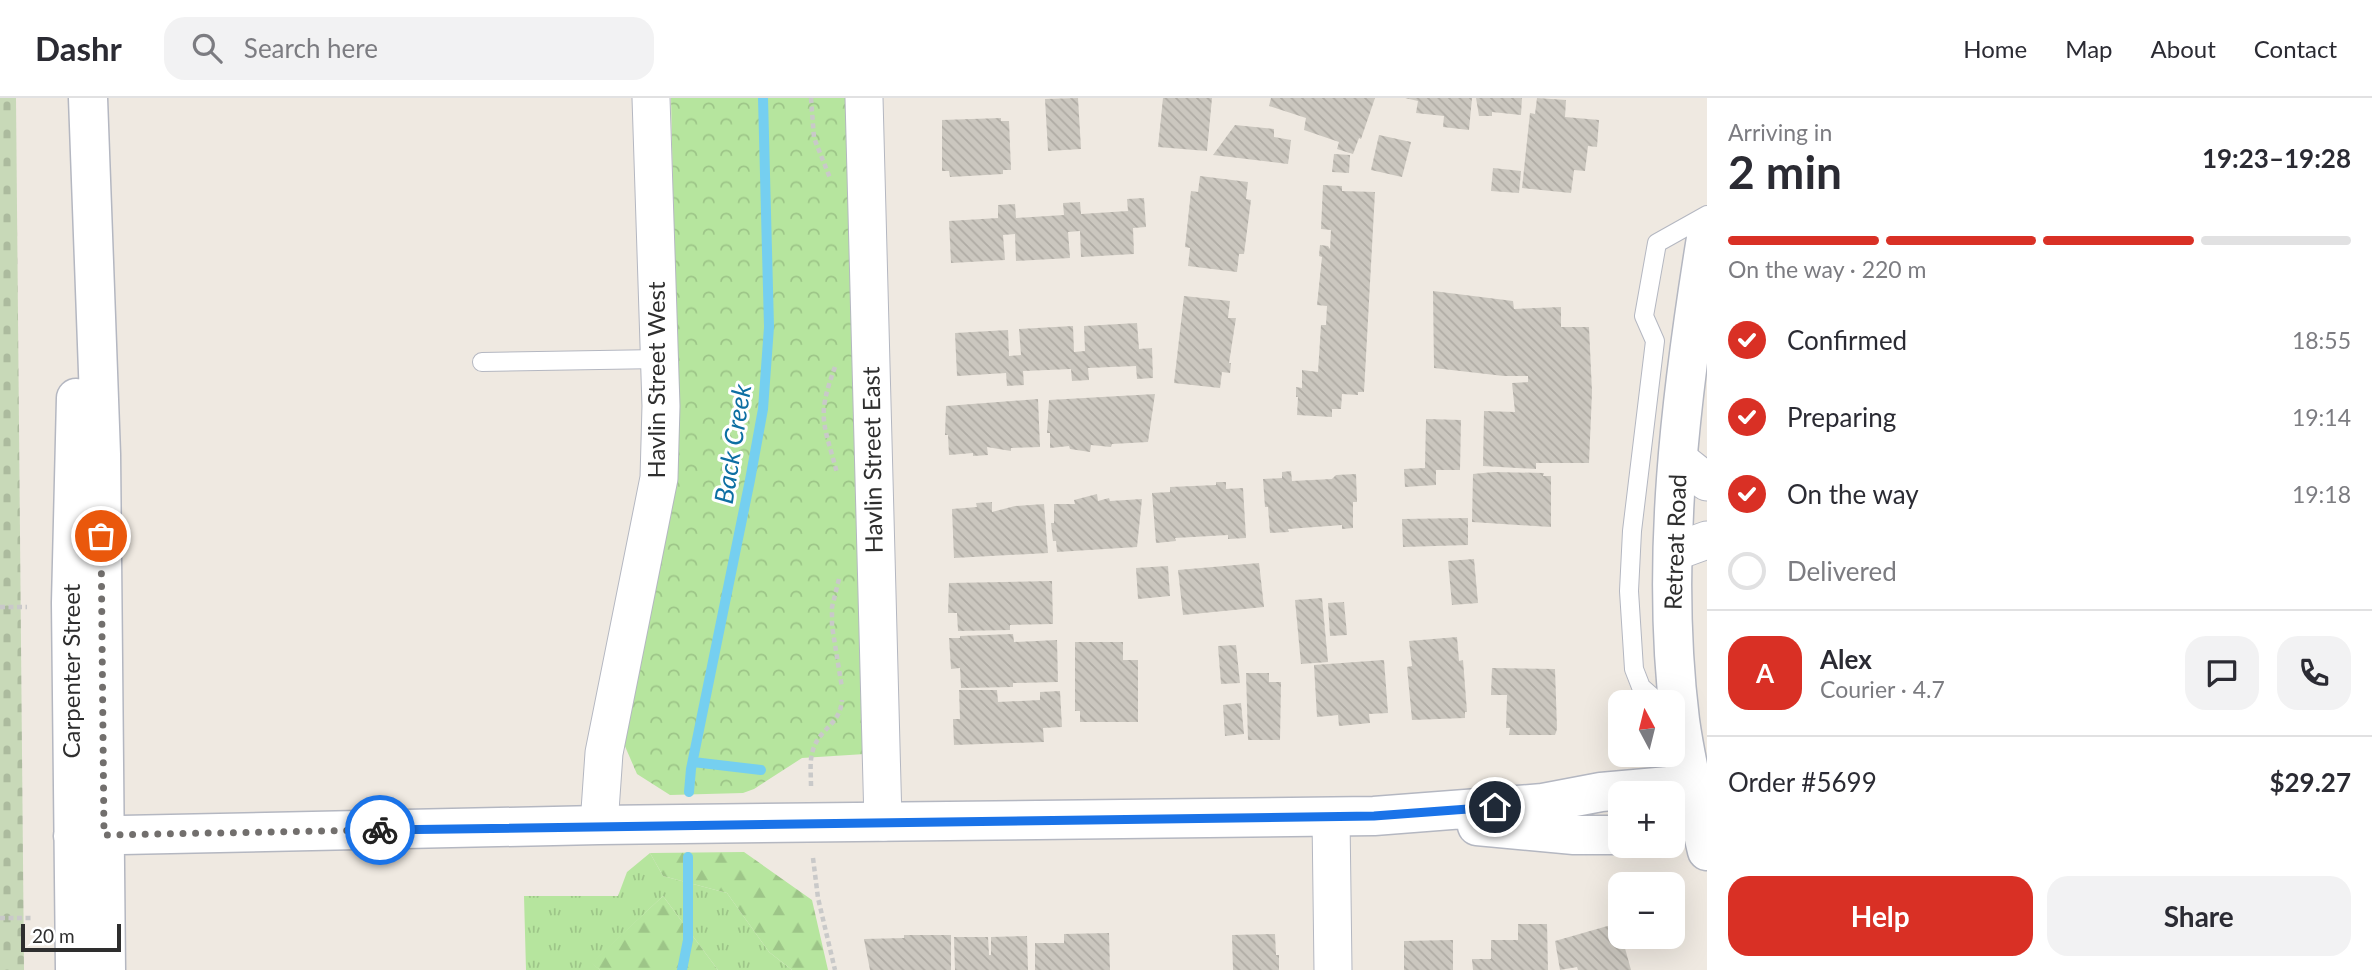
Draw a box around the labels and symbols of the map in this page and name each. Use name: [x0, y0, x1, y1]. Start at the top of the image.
street label: Havlin Street West: [641, 281, 670, 479]
street label: Havlin Street East: [855, 366, 888, 554]
water label: Back Creek: [707, 381, 757, 506]
street label: Retreat Road: [1658, 473, 1691, 610]
pin: [71, 506, 131, 566]
street label: Carpenter Street: [56, 583, 85, 758]
north arrow: [1608, 690, 1685, 766]
pin: [1465, 777, 1525, 837]
courier: [345, 795, 415, 865]
scale bar: [21, 921, 121, 953]

